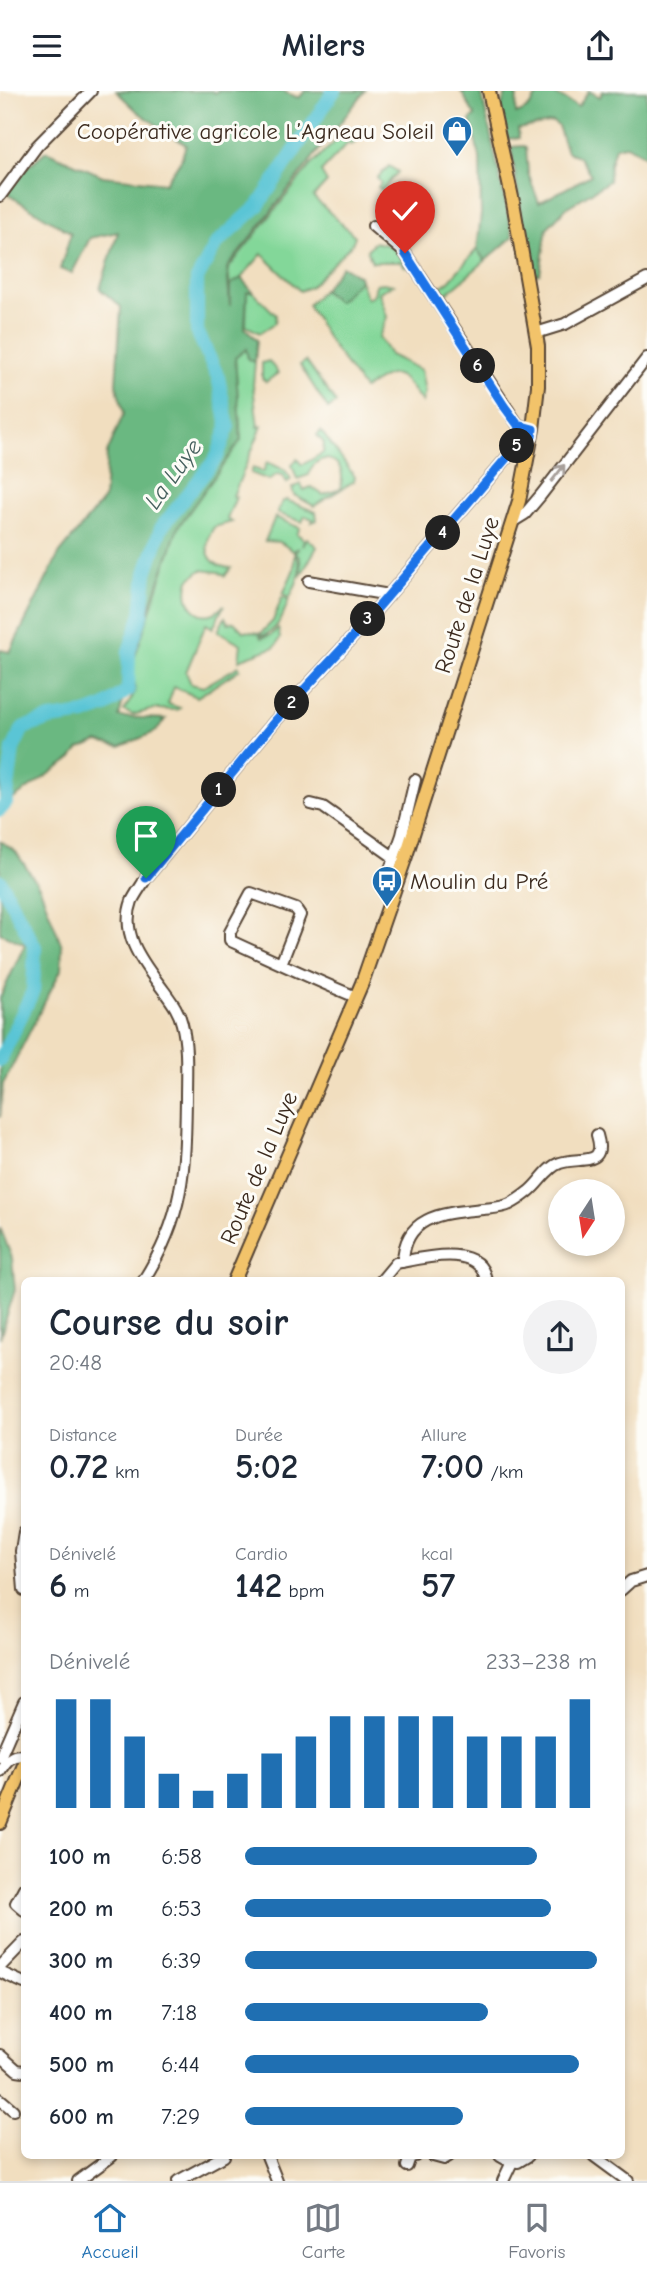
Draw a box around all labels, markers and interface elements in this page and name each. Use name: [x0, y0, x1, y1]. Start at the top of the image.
icon: menu: [28, 27, 66, 65]
text: Milers: [282, 27, 365, 64]
icon: share: [581, 27, 619, 65]
shop icon: Coopérative agricole L’Agneau Soleil: [440, 114, 474, 158]
place label: Coopérative agricole L’Agneau Soleil: [77, 118, 434, 145]
pin: [375, 181, 435, 253]
icon: check: [386, 192, 424, 230]
pin: 6: [461, 349, 496, 383]
text: 6: [473, 354, 482, 376]
pin: 5: [500, 429, 534, 463]
water label: La Luye: [138, 434, 208, 514]
text: 5: [511, 434, 522, 456]
one-way arrow: [551, 464, 566, 483]
street label: Route de la Luye: [429, 513, 505, 677]
pin: 4: [426, 515, 460, 551]
text: 4: [438, 521, 447, 543]
pin: 3: [350, 601, 386, 637]
text: 3: [363, 607, 372, 629]
pin: 2: [274, 685, 310, 721]
text: 2: [287, 691, 296, 713]
pin: 1: [202, 773, 236, 807]
text: 1: [215, 778, 222, 800]
pin: [116, 806, 176, 878]
icon: arrive: [127, 817, 165, 855]
bus stop icon: Moulin du Pré: [370, 864, 404, 908]
place label: Moulin du Pré: [410, 868, 548, 895]
street label: Route de la Luye: [215, 1088, 303, 1248]
north arrow: [548, 1179, 625, 1257]
map controls: [548, 1179, 625, 1256]
button: share: [523, 1300, 597, 1374]
text: Course du soir: [49, 1301, 288, 1345]
text: 20:48: [49, 1349, 102, 1376]
text: Distance: [49, 1424, 117, 1446]
text: Durée: [235, 1424, 283, 1446]
text: Allure: [421, 1424, 467, 1446]
text: 0.72: [49, 1446, 109, 1487]
text: 5:02: [235, 1446, 298, 1487]
text: 7:00: [421, 1446, 484, 1487]
text: km: [109, 1461, 140, 1483]
text: /km: [484, 1461, 524, 1483]
text: Dénivelé: [49, 1543, 116, 1565]
text: Cardio: [235, 1543, 288, 1565]
text: kcal: [421, 1543, 453, 1565]
text: 6: [49, 1565, 67, 1606]
text: 142: [235, 1565, 282, 1606]
text: 57: [421, 1565, 455, 1606]
text: m: [67, 1580, 89, 1602]
text: bpm: [282, 1580, 325, 1602]
text: Dénivelé: [49, 1648, 130, 1675]
text: 233–238 m: [486, 1648, 597, 1675]
text: 100 m: [49, 1843, 111, 1870]
text: 6:58: [161, 1843, 202, 1870]
text: 200 m: [49, 1895, 113, 1922]
text: 6:53: [161, 1895, 202, 1922]
text: 300 m: [49, 1947, 113, 1974]
text: 6:39: [161, 1947, 201, 1974]
text: 400 m: [49, 1999, 113, 2026]
text: 7:18: [161, 1999, 197, 2026]
text: 500 m: [49, 2051, 114, 2078]
text: 6:44: [161, 2051, 200, 2078]
text: 600 m: [49, 2103, 114, 2130]
text: 7:29: [161, 2103, 200, 2130]
tab: Accueil: [82, 2199, 139, 2263]
tab: Carte: [302, 2199, 345, 2263]
tab: Favoris: [508, 2199, 565, 2263]

